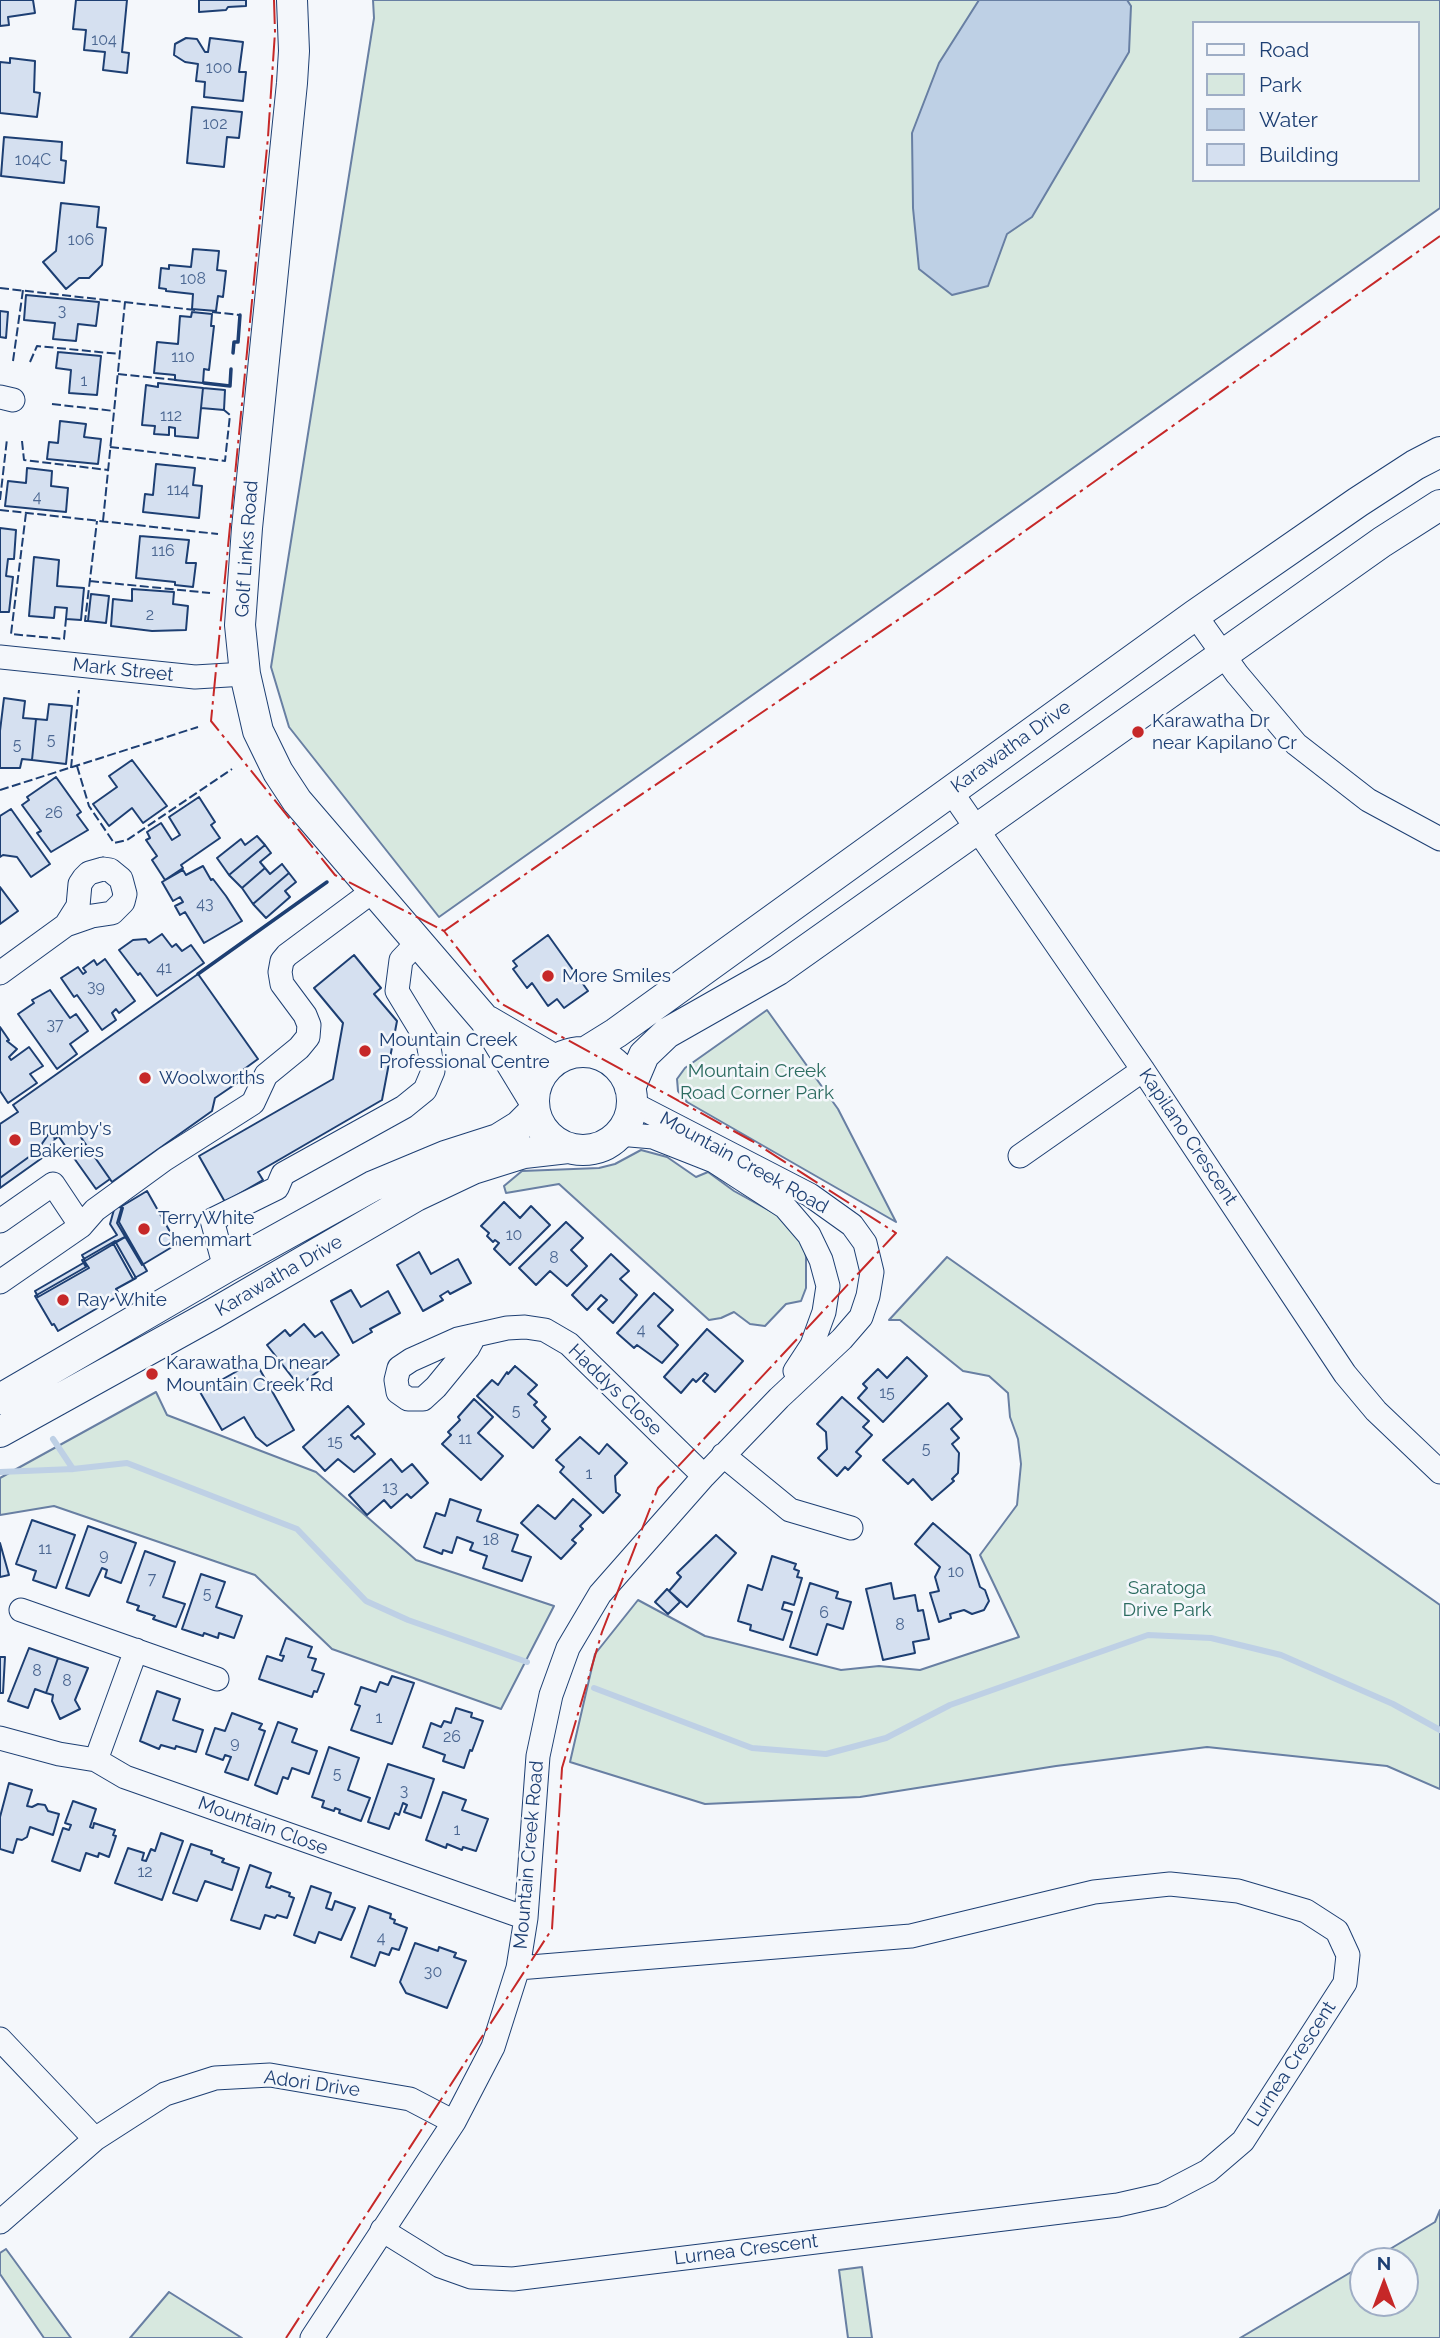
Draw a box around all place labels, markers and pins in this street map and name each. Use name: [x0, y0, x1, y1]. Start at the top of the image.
place label: Karawatha Dr near Kapilano Cr: [1152, 710, 1297, 754]
marker: Karawatha Dr near Kapilano Cr: [1130, 724, 1146, 740]
place label: More Smiles: [562, 965, 671, 987]
marker: More Smiles: [540, 968, 556, 984]
place label: Mountain Creek Professional Centre: [379, 1029, 550, 1073]
marker: Mountain Creek Professional Centre: [357, 1043, 373, 1059]
place label: Woolworths: [159, 1067, 265, 1089]
marker: Woolworths: [137, 1070, 153, 1086]
place label: Brumby's Bakeries: [29, 1118, 112, 1162]
marker: Brumby's Bakeries: [7, 1132, 23, 1148]
place label: TerryWhite Chemmart: [158, 1207, 254, 1251]
marker: TerryWhite Chemmart: [136, 1221, 152, 1237]
place label: Ray White: [77, 1289, 167, 1311]
marker: Ray White: [55, 1292, 71, 1308]
place label: Karawatha Dr near Mountain Creek Rd: [166, 1352, 333, 1396]
marker: Karawatha Dr near Mountain Creek Rd: [144, 1366, 160, 1382]

